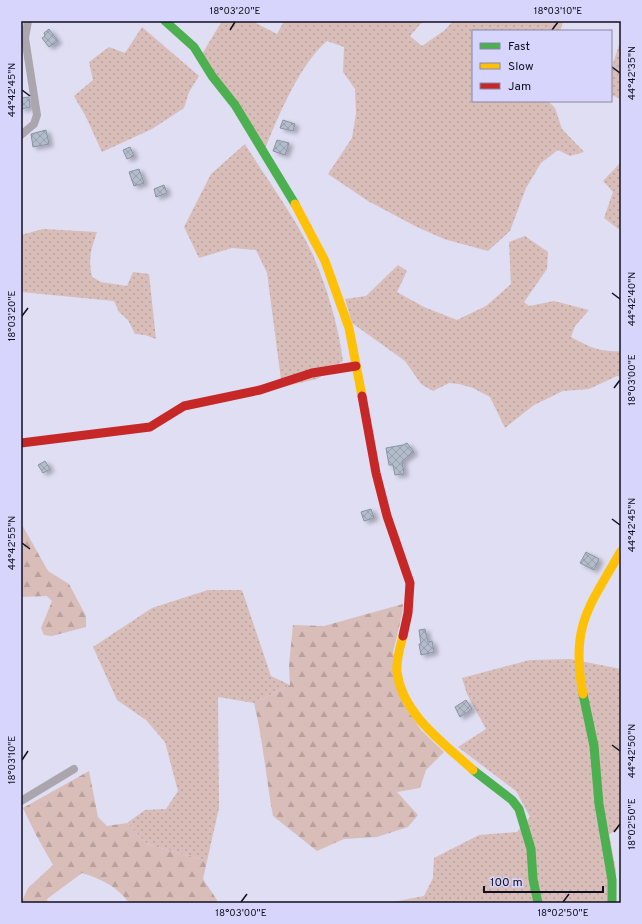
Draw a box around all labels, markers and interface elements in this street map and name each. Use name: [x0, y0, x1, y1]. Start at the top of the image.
text: 18°03'20"E: [209, 5, 261, 18]
text: 18°03'10"E: [534, 5, 582, 18]
legend: [472, 30, 612, 102]
text: Fast: [508, 39, 530, 55]
text: 44°42'35"N: [626, 46, 639, 100]
text: Slow: [508, 59, 534, 75]
text: 44°42'45"N: [6, 63, 19, 117]
text: Jam: [508, 79, 531, 95]
text: 44°42'40"N: [626, 272, 639, 326]
text: 18°03'20"E: [6, 290, 19, 342]
text: 18°03'00"E: [626, 354, 639, 406]
text: 44°42'45"N: [626, 498, 639, 552]
text: 44°42'55"N: [6, 516, 19, 570]
text: 44°42'50"N: [626, 724, 639, 778]
text: 18°03'10"E: [6, 736, 19, 784]
text: 18°02'50"E: [626, 798, 639, 850]
scale bar: [484, 868, 603, 894]
text: 100 m: [490, 875, 523, 891]
text: 18°03'00"E: [215, 907, 267, 920]
text: 18°02'50"E: [537, 907, 589, 920]

